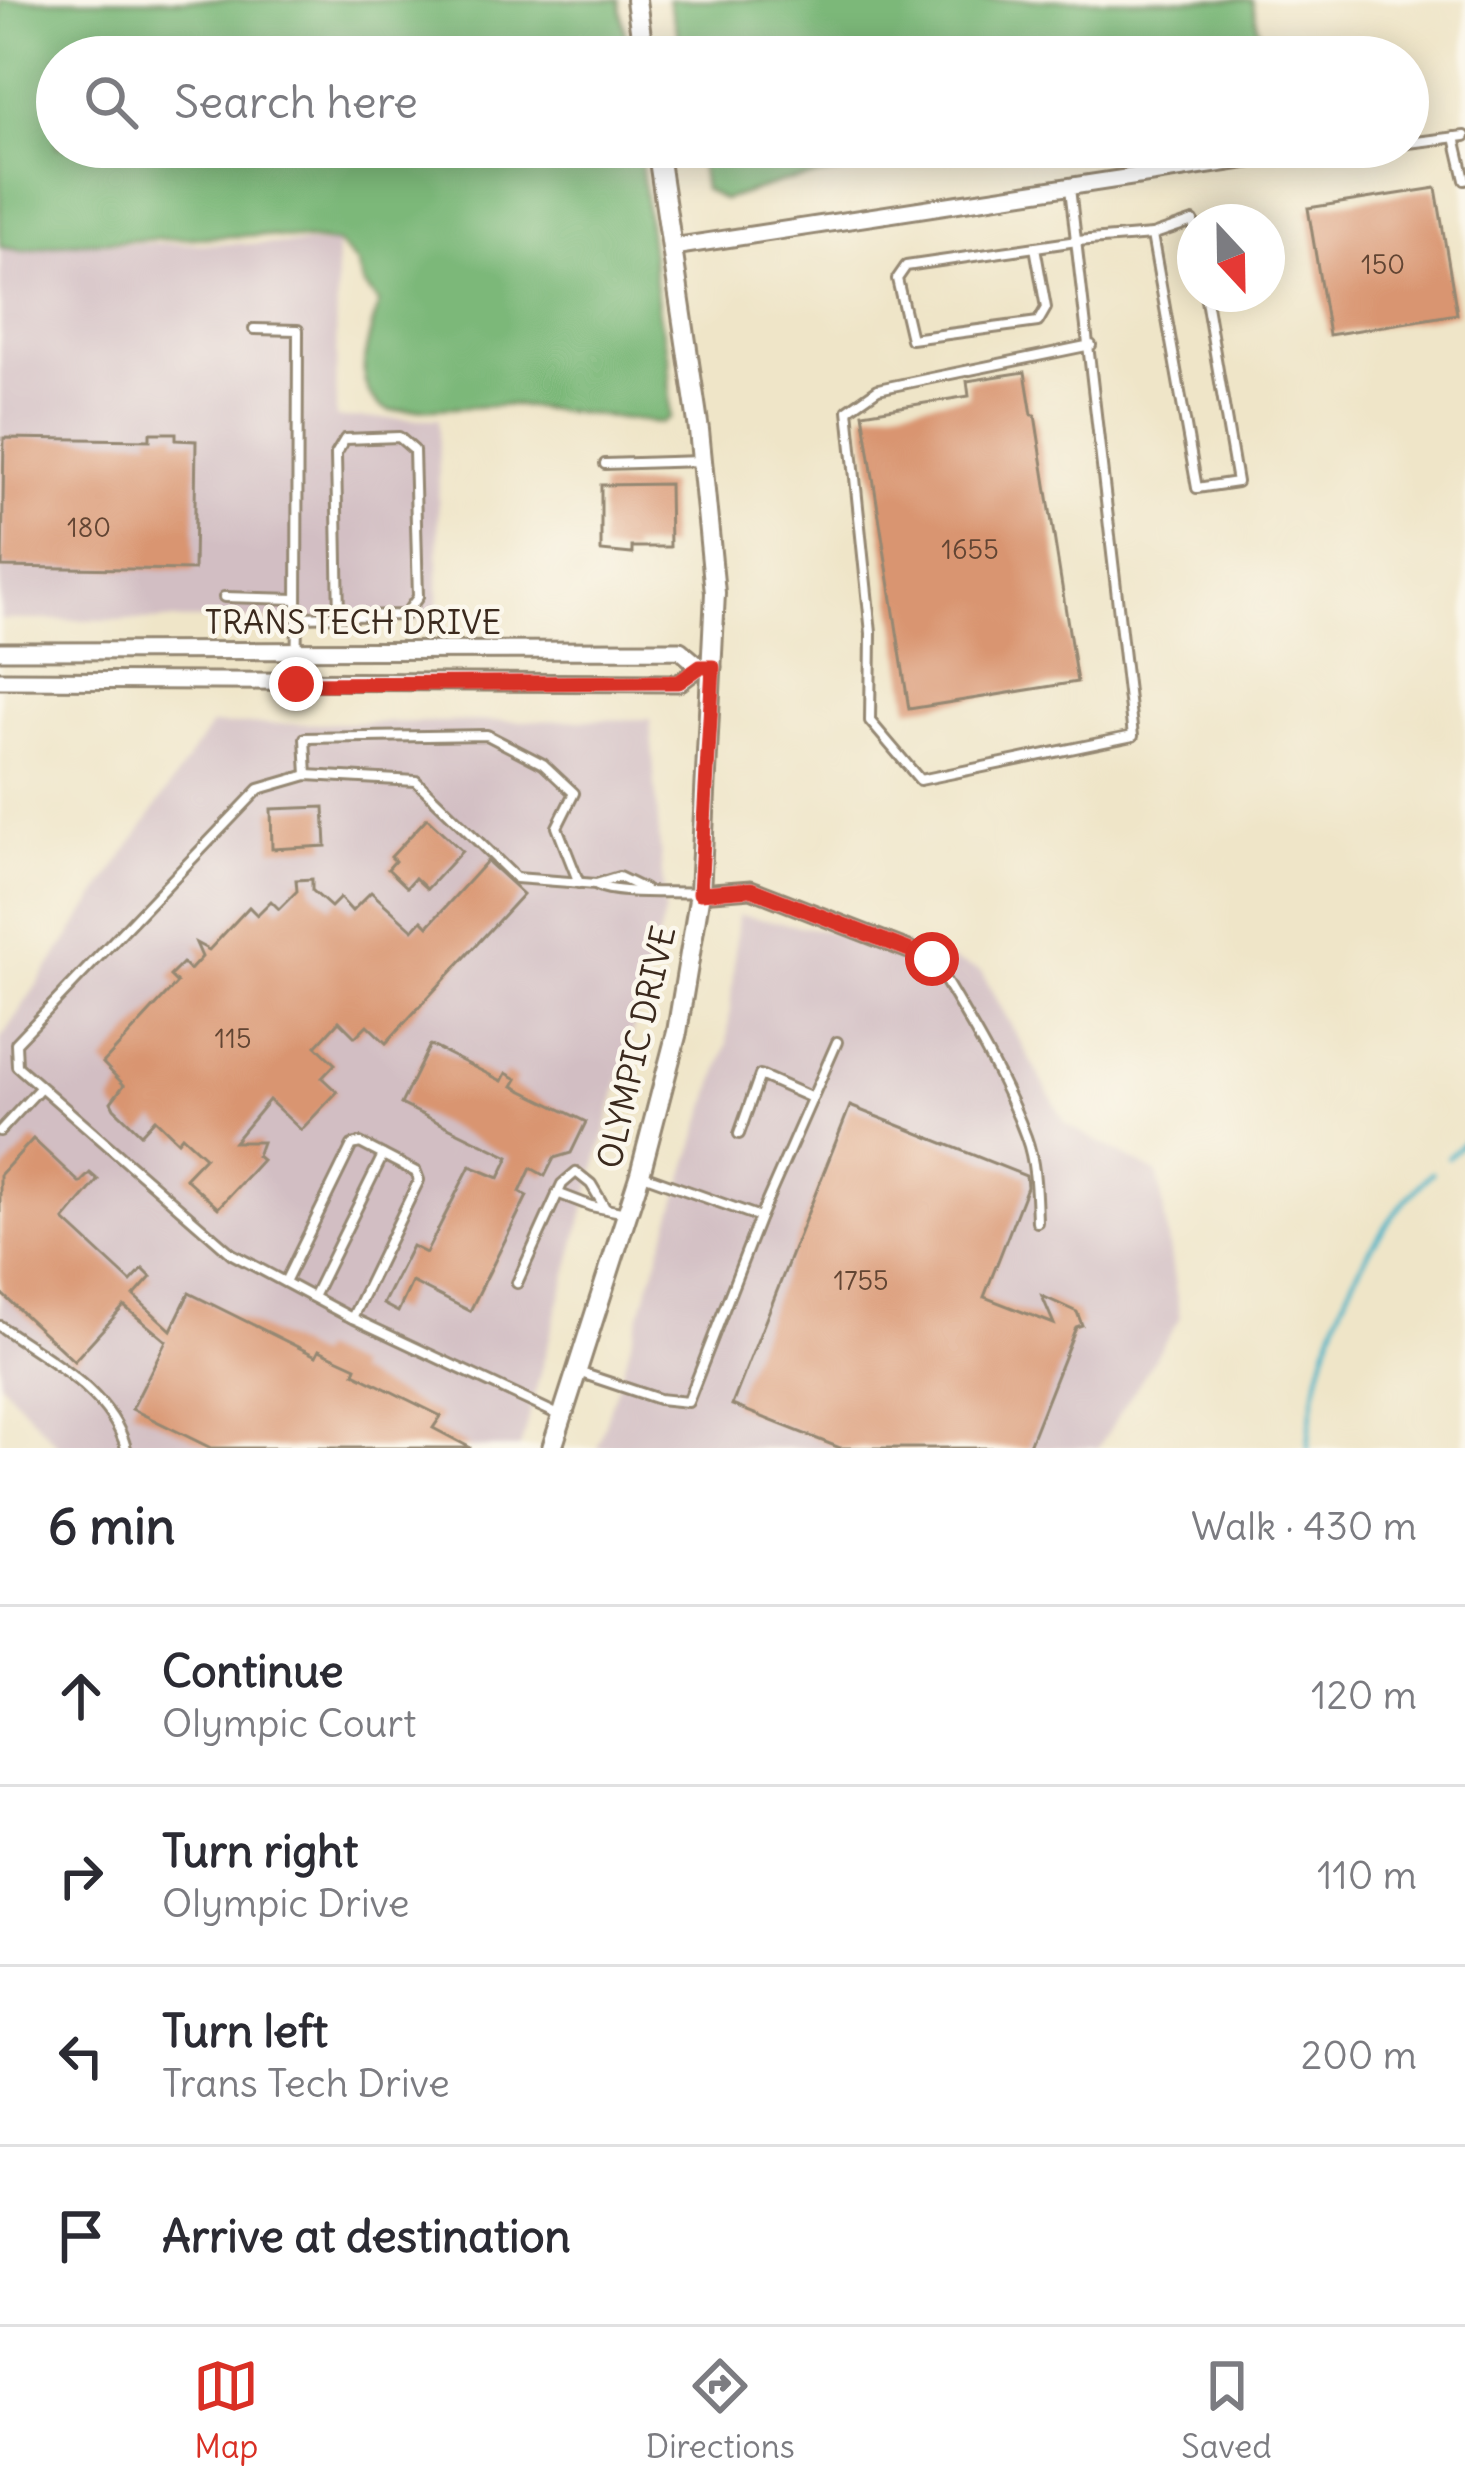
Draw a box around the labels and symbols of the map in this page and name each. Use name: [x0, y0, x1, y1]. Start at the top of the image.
north arrow: [1177, 204, 1285, 312]
house number: 150: [1361, 247, 1405, 281]
house number: 180: [67, 510, 111, 544]
house number: 1655: [941, 532, 999, 566]
street label: TRANS TECH DRIVE: [205, 601, 501, 643]
route end: [269, 657, 323, 711]
street label: OLYMPIC DRIVE: [588, 922, 684, 1172]
route start: [905, 932, 959, 986]
house number: 115: [215, 1021, 251, 1055]
house number: 1755: [834, 1263, 889, 1297]

